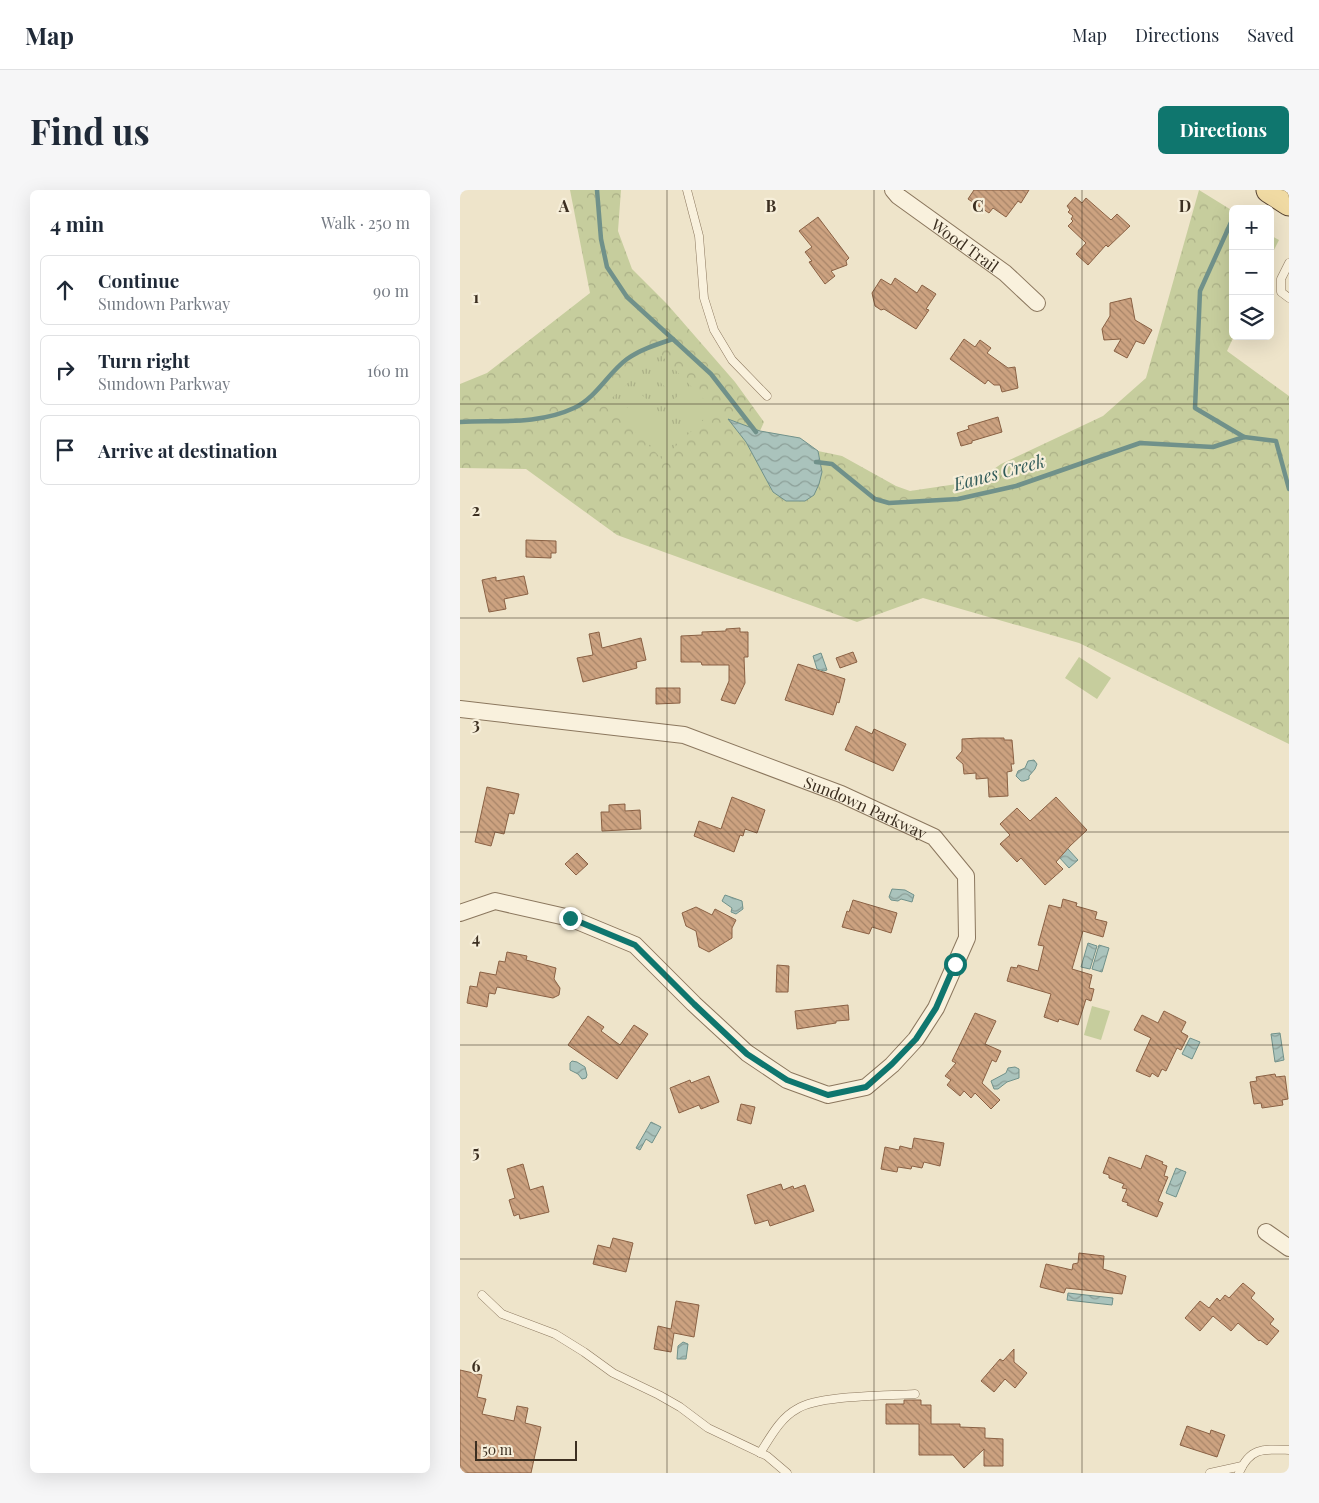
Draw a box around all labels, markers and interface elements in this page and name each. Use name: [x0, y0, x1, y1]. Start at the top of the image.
text: Map: [25, 19, 74, 51]
text: Map: [1072, 23, 1107, 47]
text: Directions: [1135, 23, 1219, 47]
text: Saved: [1247, 23, 1294, 47]
button: Directions: [1158, 106, 1289, 154]
text: Find us: [30, 107, 150, 154]
text: A: [558, 195, 570, 216]
text: B: [766, 195, 777, 216]
text: C: [972, 195, 984, 216]
text: D: [1179, 195, 1191, 216]
map controls: [1229, 205, 1274, 340]
button: +: [1229, 205, 1274, 250]
text: 4 min: [50, 209, 104, 237]
text: Walk · 250 m: [321, 212, 410, 233]
street label: Wood Trail: [927, 213, 1004, 276]
button: −: [1229, 250, 1274, 295]
text: Continue: [98, 267, 179, 293]
icon: ahead: [51, 276, 79, 304]
text: 90 m: [373, 280, 409, 301]
text: 1: [473, 286, 479, 307]
text: Sundown Parkway: [98, 293, 230, 314]
button: layers: [1229, 295, 1274, 340]
text: Turn right: [98, 347, 190, 373]
icon: right: [51, 356, 79, 384]
text: 160 m: [367, 360, 409, 381]
text: Sundown Parkway: [98, 373, 230, 394]
icon: arrive: [51, 436, 79, 464]
text: Arrive at destination: [98, 437, 278, 463]
water label: Eanes Creek: [949, 448, 1048, 496]
text: 2: [472, 499, 480, 520]
text: 3: [472, 713, 480, 734]
street label: Sundown Parkway: [801, 771, 931, 843]
route end: [559, 907, 582, 930]
text: 4: [472, 927, 480, 948]
route start: [944, 953, 967, 976]
text: 5: [472, 1141, 480, 1162]
text: 6: [472, 1355, 481, 1376]
scale bar: [475, 1438, 578, 1461]
text: 50 m: [482, 1440, 512, 1459]

